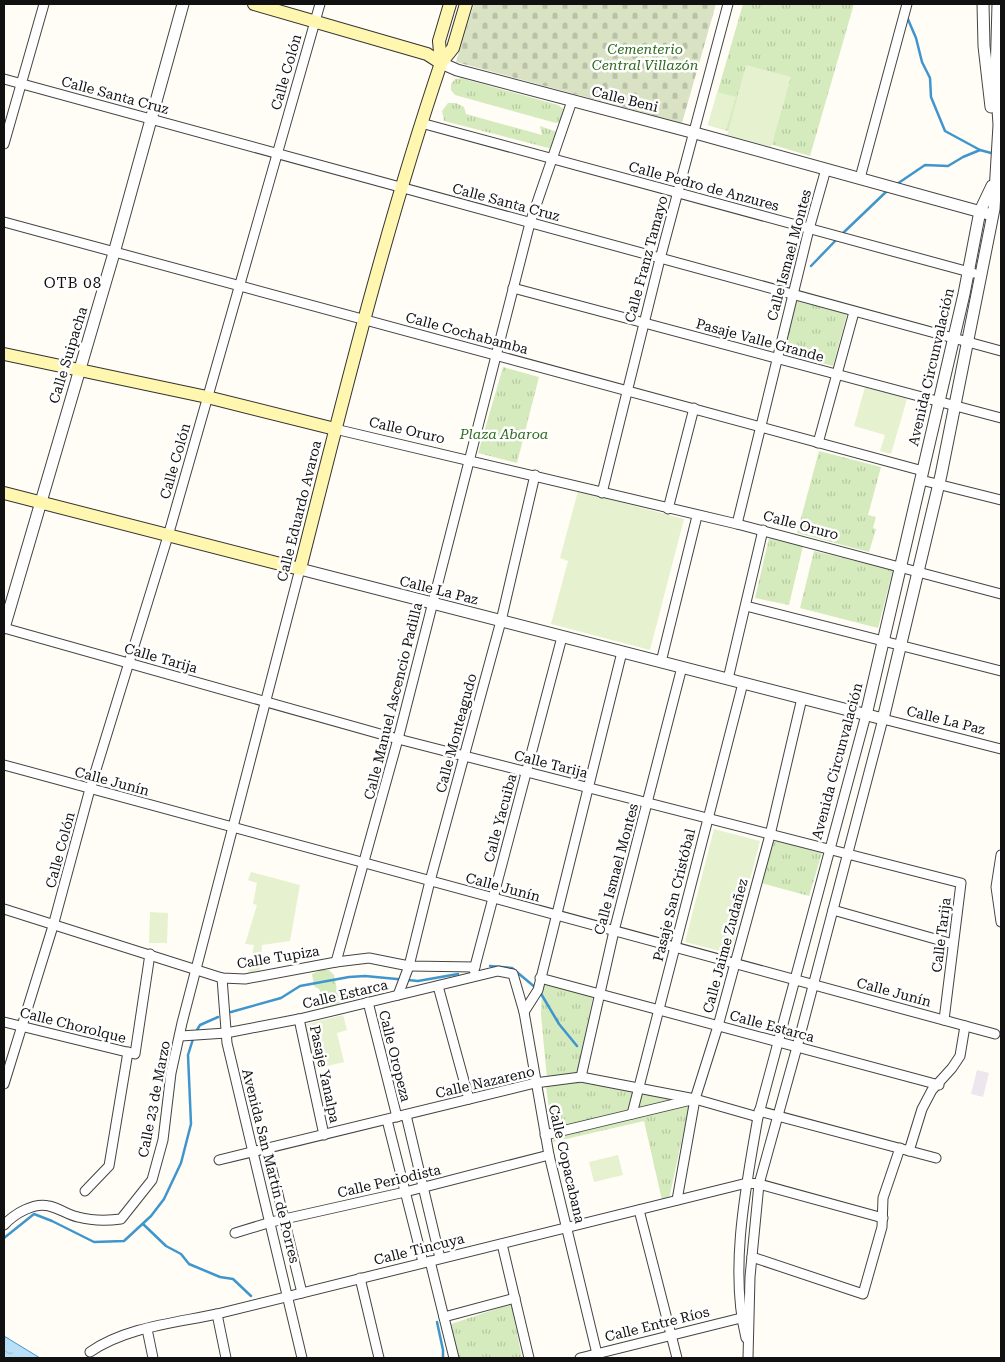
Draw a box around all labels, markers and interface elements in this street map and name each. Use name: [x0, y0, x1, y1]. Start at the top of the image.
street label: Calle Colón: [268, 32, 304, 112]
park label: Cementerio Central Villazón: [592, 41, 699, 73]
street label: Calle Santa Cruz: [60, 73, 171, 117]
street label: Calle Beni: [590, 83, 661, 115]
street label: Calle Pedro de Anzures: [627, 158, 781, 214]
street label: Calle Santa Cruz: [451, 180, 562, 224]
street label: Calle Ismael Montes: [764, 187, 814, 322]
street label: Calle Franz Tamayo: [621, 194, 671, 324]
district label: OTB 08: [44, 274, 102, 292]
street label: Avenida Circunvalación: [905, 287, 957, 447]
street label: Calle Suipacha: [46, 304, 90, 405]
street label: Calle Cochabamba: [404, 309, 530, 357]
street label: Pasaje Valle Grande: [694, 315, 826, 365]
street label: Calle Oruro: [368, 414, 446, 446]
street label: Calle Colón: [157, 421, 193, 501]
park label: Plaza Abaroa: [459, 426, 548, 442]
street label: Calle Eduardo Avaroa: [274, 438, 324, 583]
street label: Calle Oruro: [762, 507, 840, 543]
street label: Calle La Paz: [398, 573, 480, 608]
street label: Calle Manuel Ascencio Padilla: [361, 600, 425, 801]
street label: Calle Tarija: [123, 640, 200, 676]
street label: Calle Monteagudo: [432, 672, 480, 794]
street label: Avenida Circunvalación: [808, 681, 866, 841]
street label: Calle La Paz: [905, 703, 987, 738]
street label: Calle Tarija: [512, 747, 590, 781]
street label: Calle Junín: [73, 763, 151, 799]
street label: Calle Yacuiba: [480, 772, 520, 864]
street label: Calle Ismael Montes: [591, 801, 641, 936]
street label: Calle Colón: [42, 810, 78, 890]
street label: Pasaje San Cristóbal: [650, 826, 698, 963]
street label: Calle Junín: [464, 869, 542, 905]
street label: Calle Jaime Zudañez: [699, 877, 751, 1015]
street label: Calle Tarija: [928, 896, 954, 973]
street label: Calle Tupiza: [236, 943, 321, 971]
street label: Calle Junín: [855, 974, 933, 1010]
street label: Calle Estarca: [301, 976, 390, 1012]
street label: Calle Chorolque: [18, 1004, 128, 1046]
street label: Calle Estarca: [728, 1007, 817, 1045]
street label: Calle Oropeza: [376, 1009, 414, 1104]
street label: Pasaje Yanalpa: [307, 1024, 343, 1125]
street label: Calle 23 de Marzo: [135, 1039, 173, 1159]
street label: Calle Nazareno: [434, 1063, 536, 1101]
street label: Avenida San Martín de Porres: [239, 1067, 303, 1265]
street label: Calle Copacabana: [546, 1103, 589, 1225]
street label: Calle Periodista: [336, 1161, 443, 1201]
street label: Calle Tincuya: [372, 1230, 466, 1268]
street label: Calle Entre Ríos: [603, 1303, 711, 1345]

